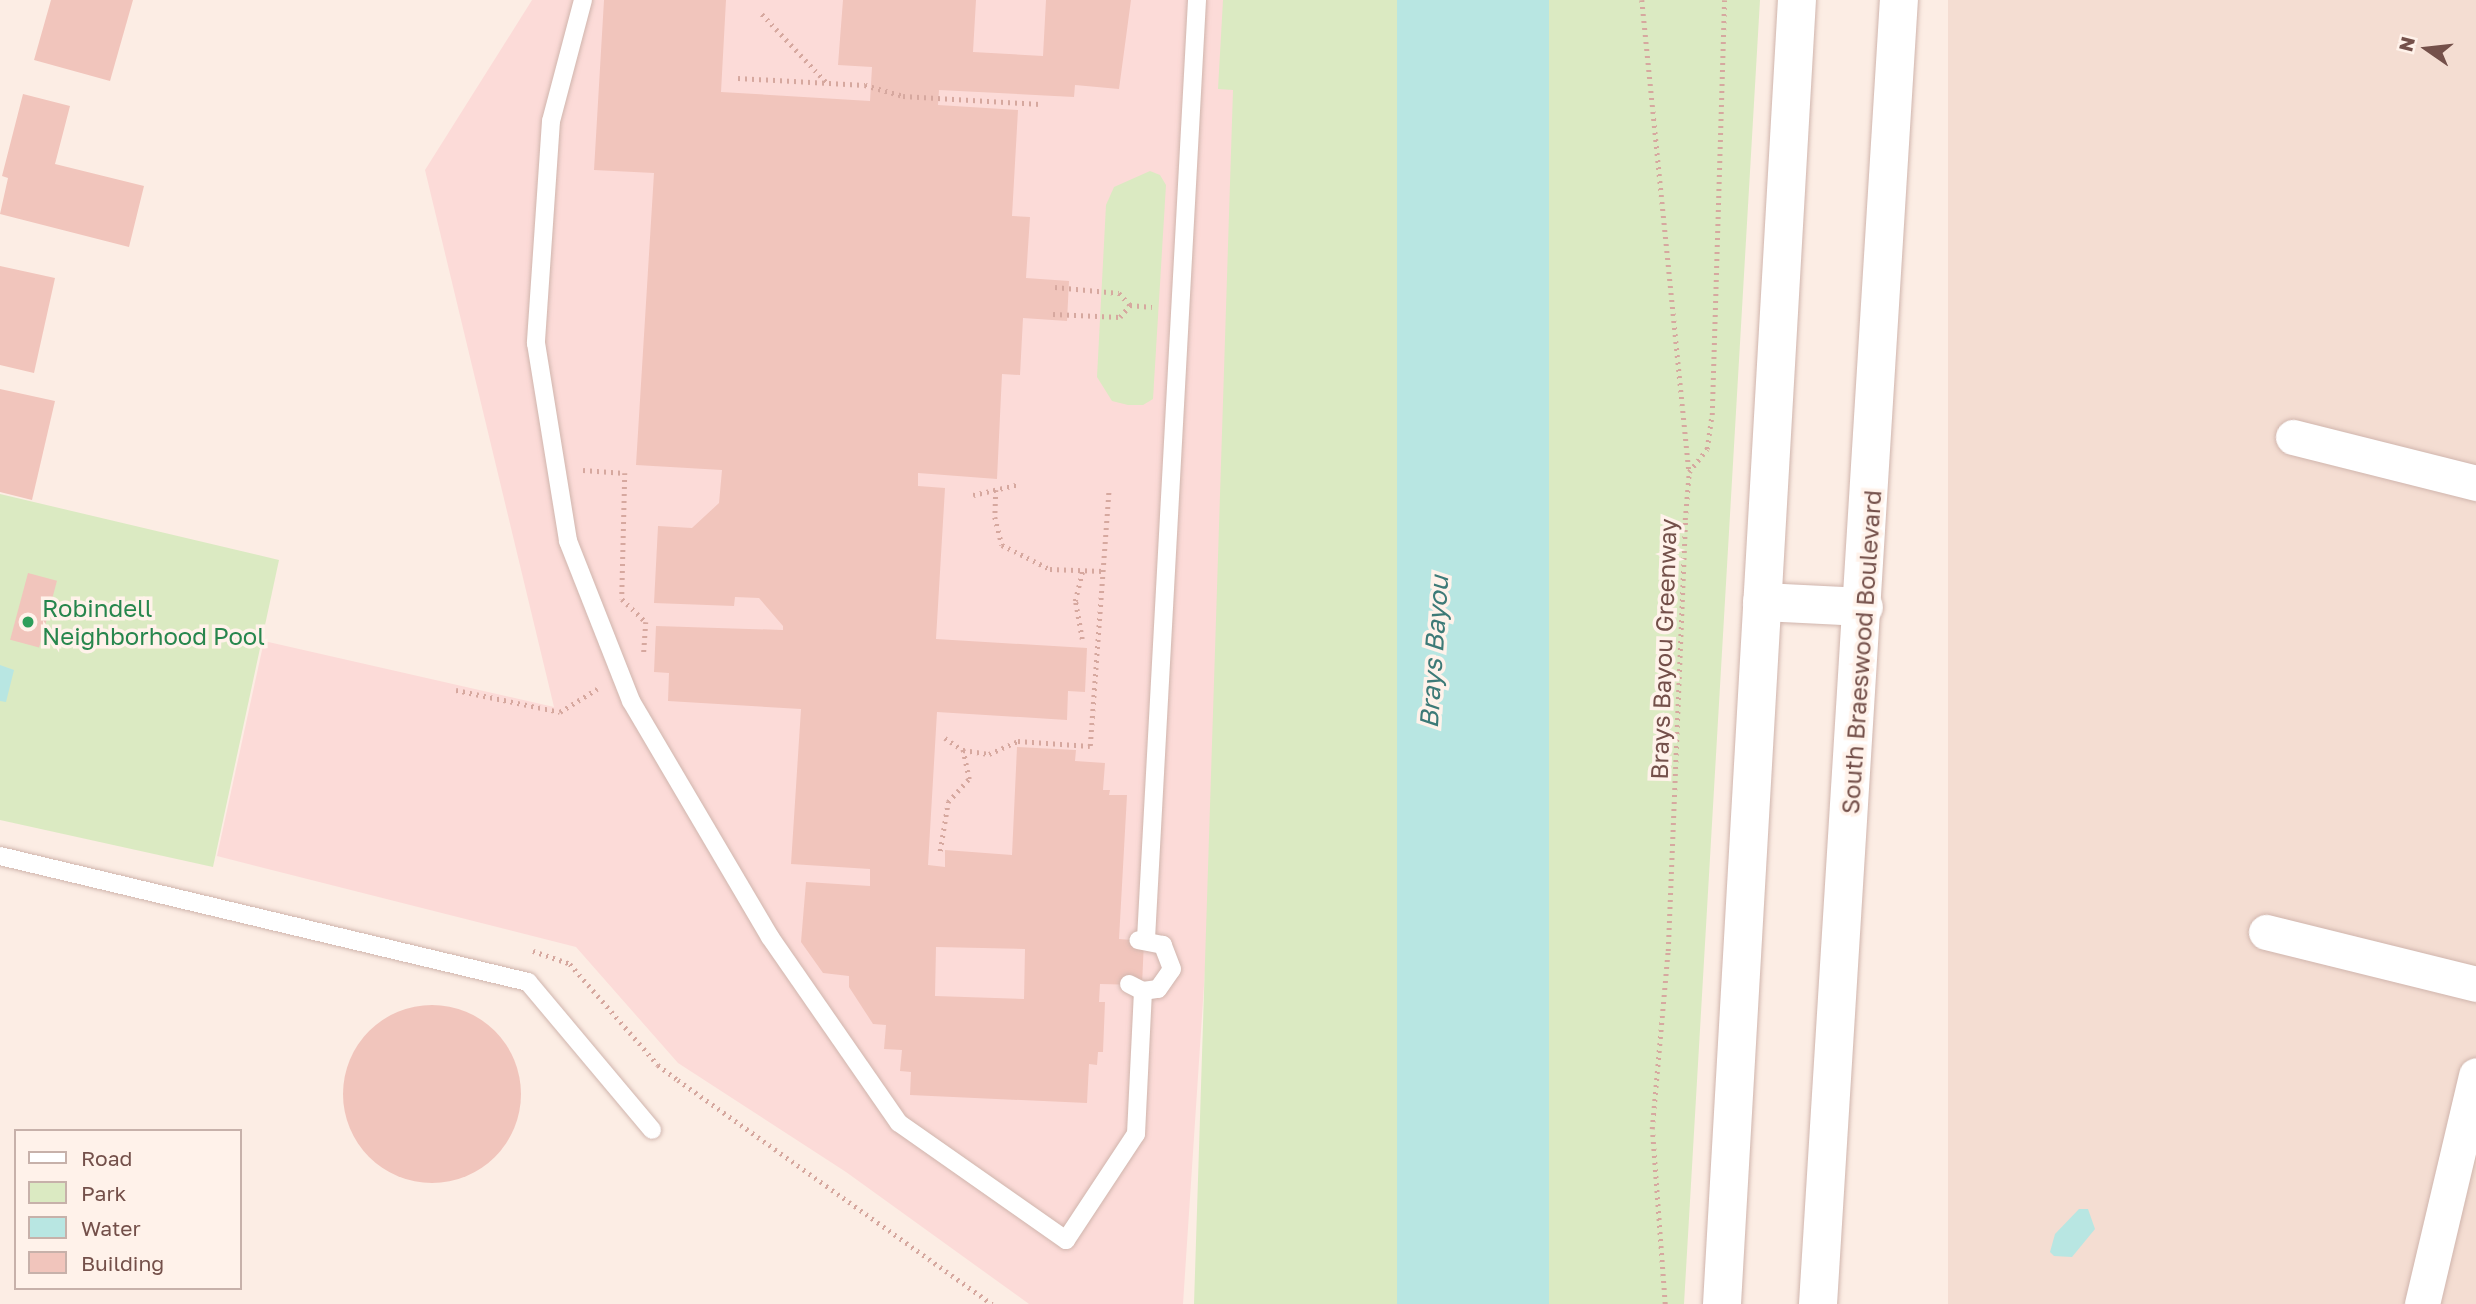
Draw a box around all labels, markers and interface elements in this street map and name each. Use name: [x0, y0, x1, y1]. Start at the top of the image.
north arrow: [2392, 14, 2462, 84]
text: N: [2393, 34, 2419, 54]
street label: South Braeswood Boulevard: [1835, 489, 1887, 815]
street label: Brays Bayou Greenway: [1644, 518, 1682, 780]
water label: Brays Bayou: [1413, 574, 1455, 730]
place label: Robindell Neighborhood Pool: [42, 594, 265, 650]
marker: Robindell Neighborhood Pool: [20, 614, 36, 630]
legend: [14, 1129, 242, 1290]
text: Road: [81, 1145, 132, 1171]
text: Park: [81, 1180, 126, 1206]
text: Water: [81, 1215, 141, 1241]
text: Building: [81, 1250, 164, 1276]

